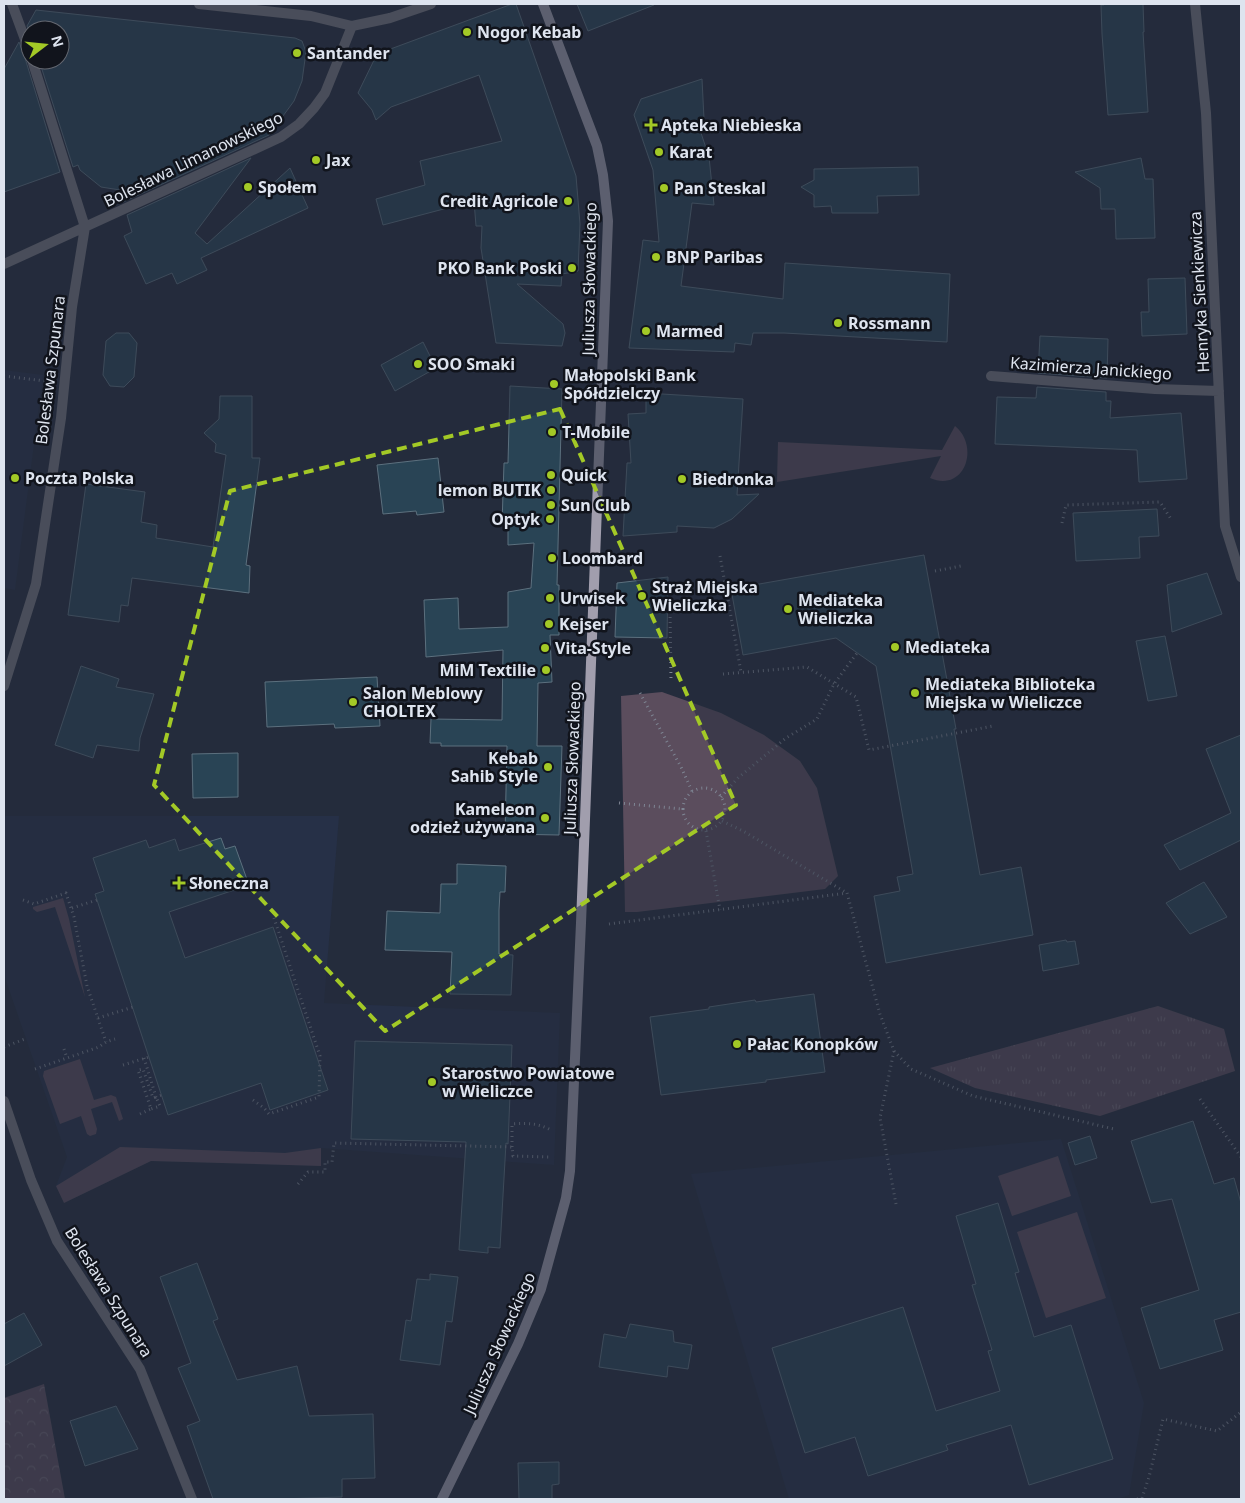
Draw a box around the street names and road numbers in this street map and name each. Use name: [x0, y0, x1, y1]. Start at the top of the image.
street label: Bolesława Limanowskiego: [100, 106, 286, 212]
street label: Juliusza Słowackiego: [577, 202, 601, 358]
street label: Henryka Sienkiewicza: [1184, 211, 1214, 373]
street label: Bolesława Szpunara: [30, 294, 70, 446]
street label: Kazimierza Janickiego: [1009, 351, 1173, 385]
street label: Juliusza Słowackiego: [558, 681, 586, 837]
street label: Bolesława Szpunara: [60, 1223, 158, 1361]
street label: Juliusza Słowackiego: [457, 1268, 540, 1419]

